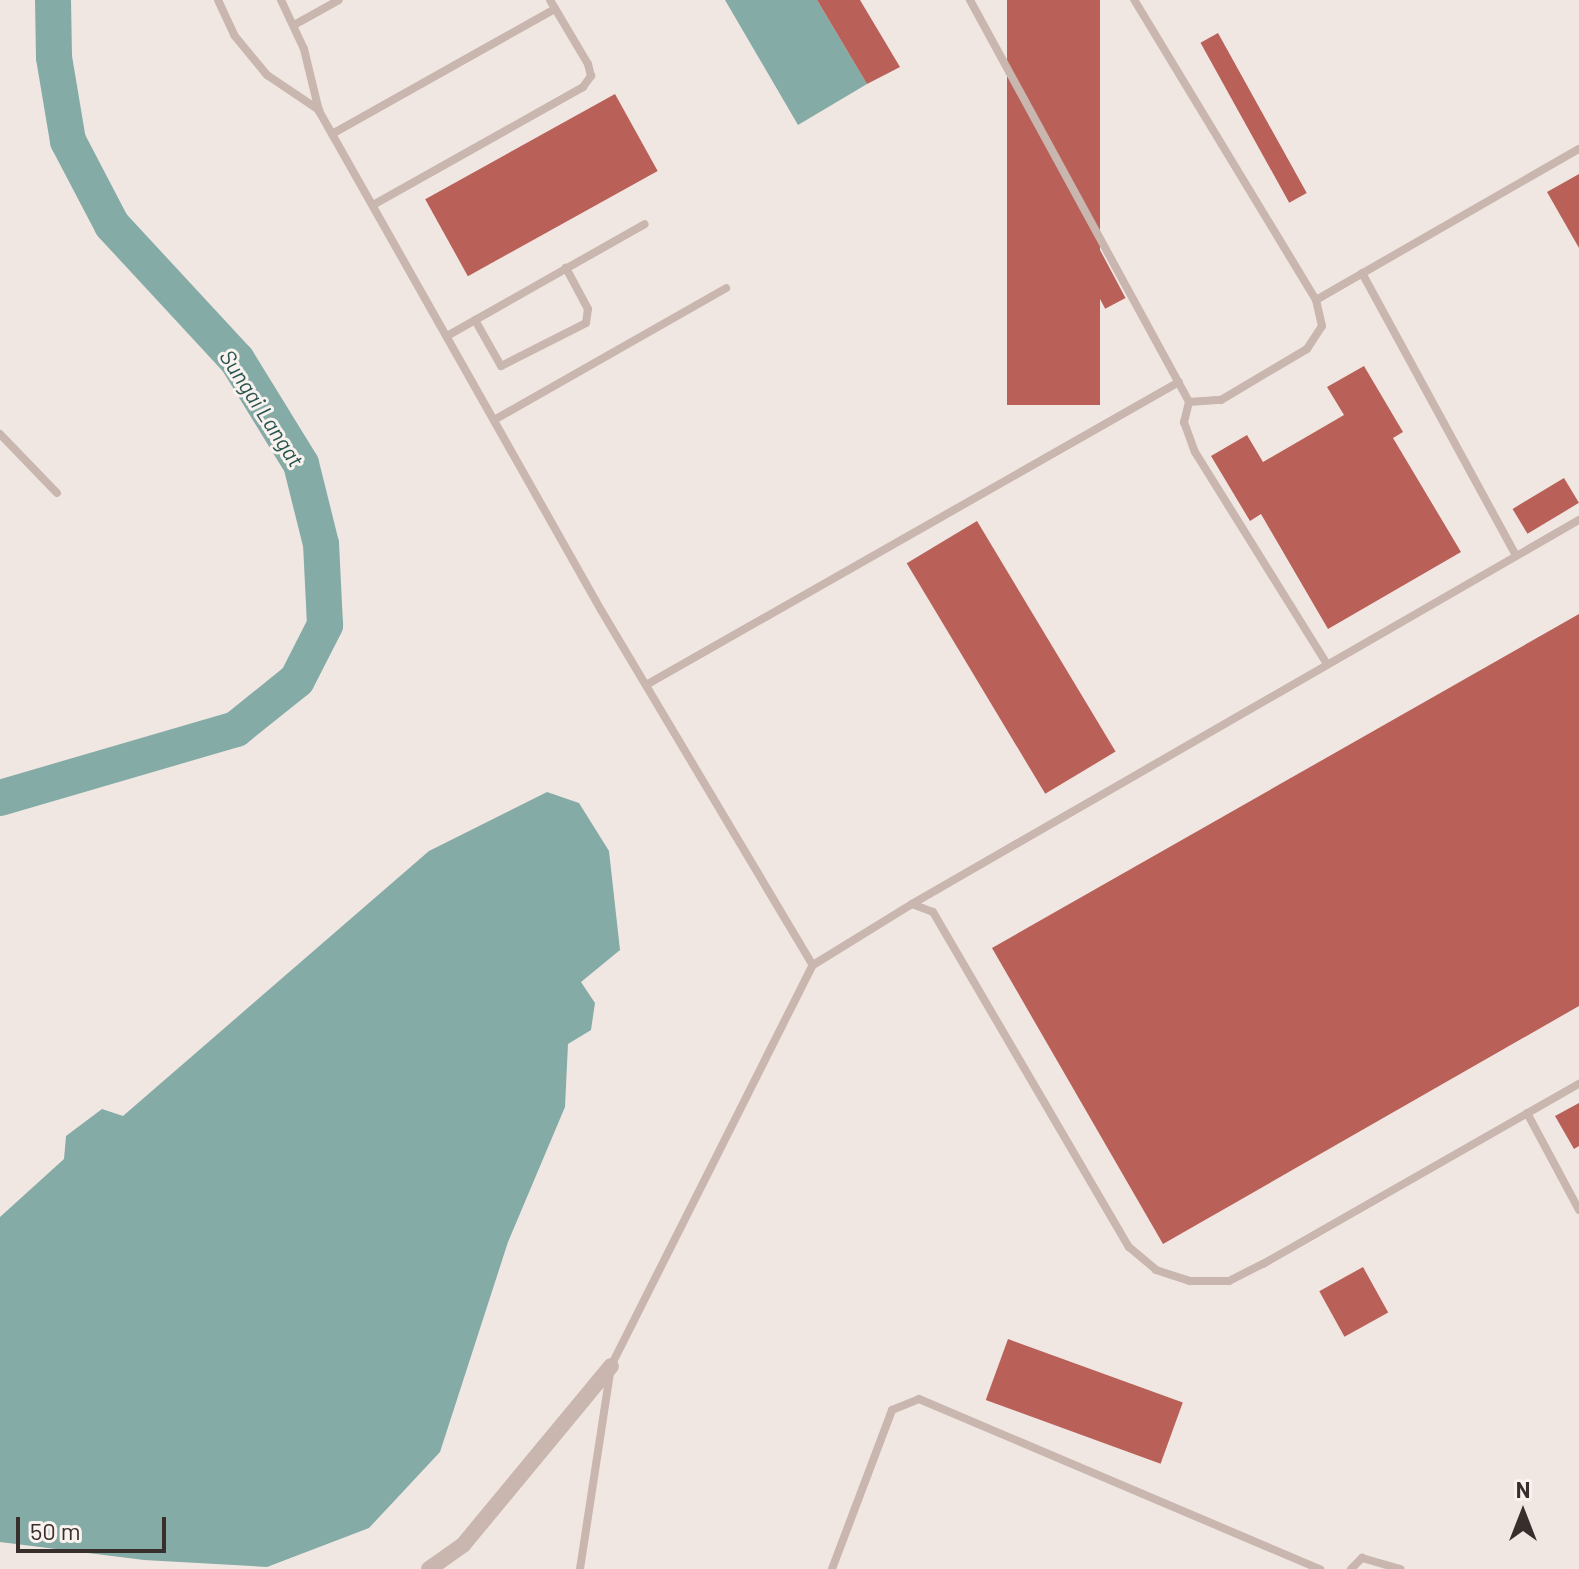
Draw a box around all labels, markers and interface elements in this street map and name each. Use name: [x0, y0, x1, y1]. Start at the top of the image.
water label: Sungai Langat: [214, 344, 310, 472]
north arrow: [1483, 1473, 1563, 1553]
text: N: [1516, 1476, 1530, 1502]
scale bar: [20, 1501, 170, 1551]
text: 50 m: [30, 1516, 81, 1545]

